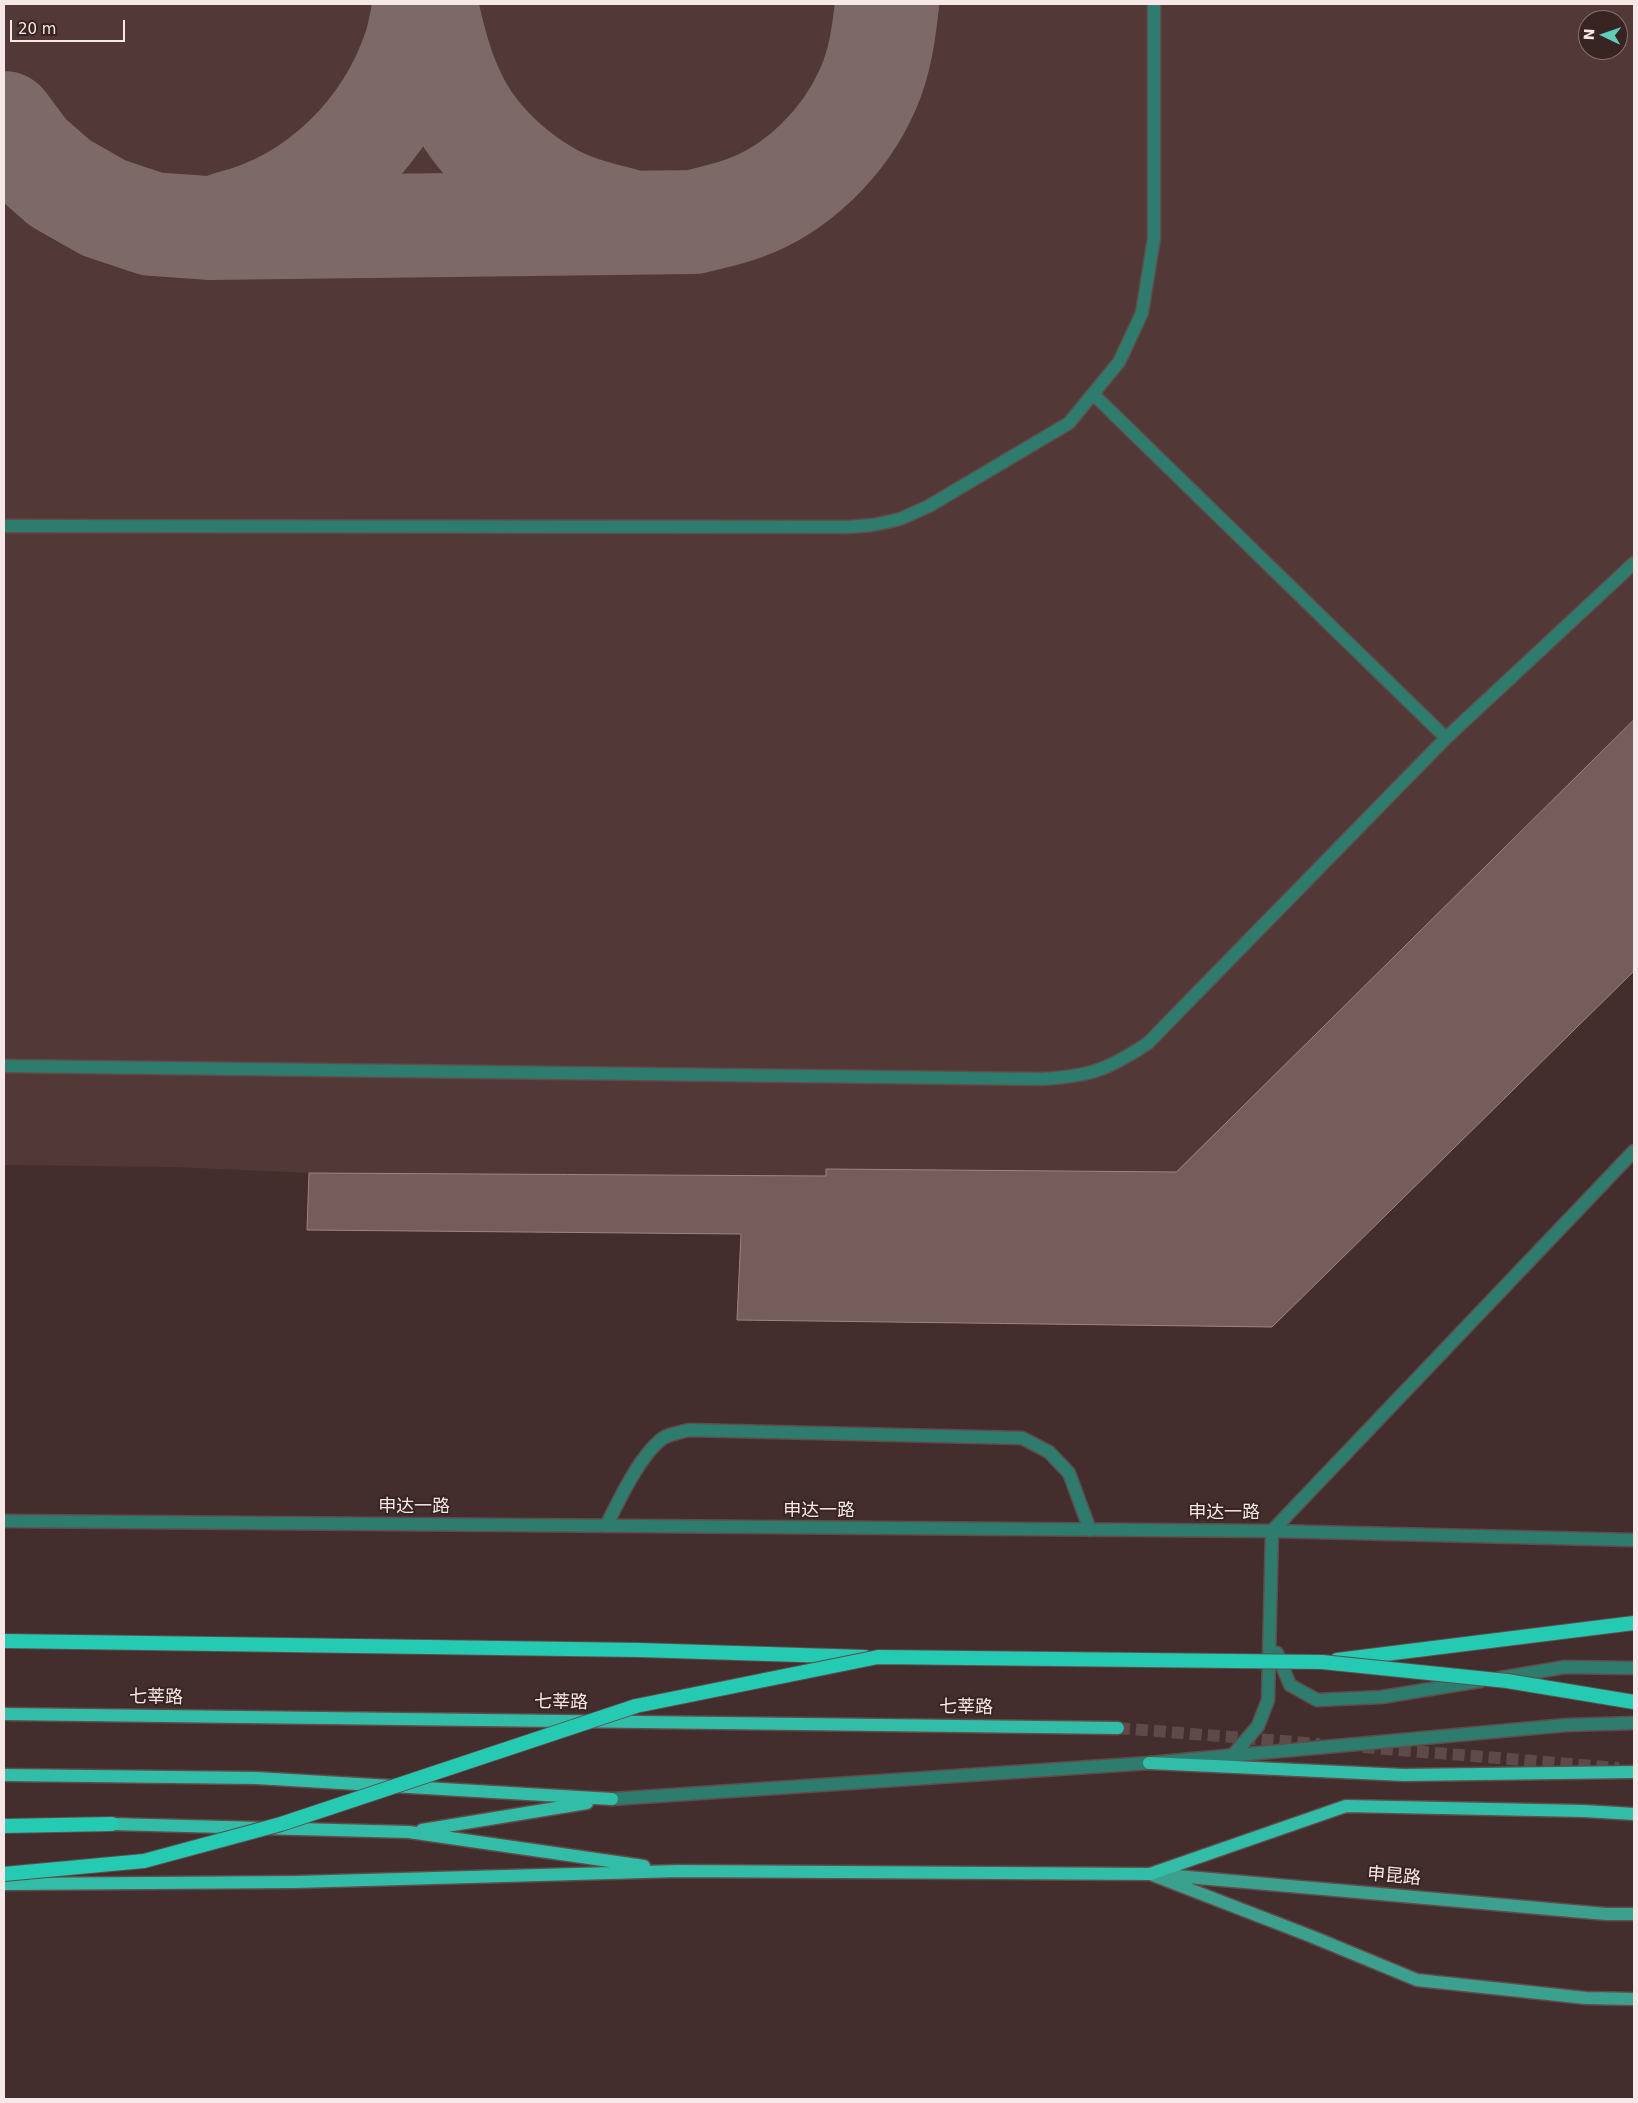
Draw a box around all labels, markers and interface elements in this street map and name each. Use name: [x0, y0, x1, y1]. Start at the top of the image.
scale bar: [12, 10, 128, 42]
north arrow: [1578, 10, 1628, 60]
text: 20 m: [18, 20, 56, 38]
text: N: [1581, 28, 1597, 41]
street label: 申达一路: [378, 1496, 450, 1518]
street label: 申达一路: [783, 1500, 855, 1522]
street label: 申达一路: [1188, 1502, 1260, 1524]
street label: 七莘路: [129, 1687, 183, 1709]
street label: 七莘路: [534, 1692, 588, 1714]
street label: 七莘路: [939, 1697, 993, 1719]
street label: 申昆路: [1366, 1864, 1422, 1890]

